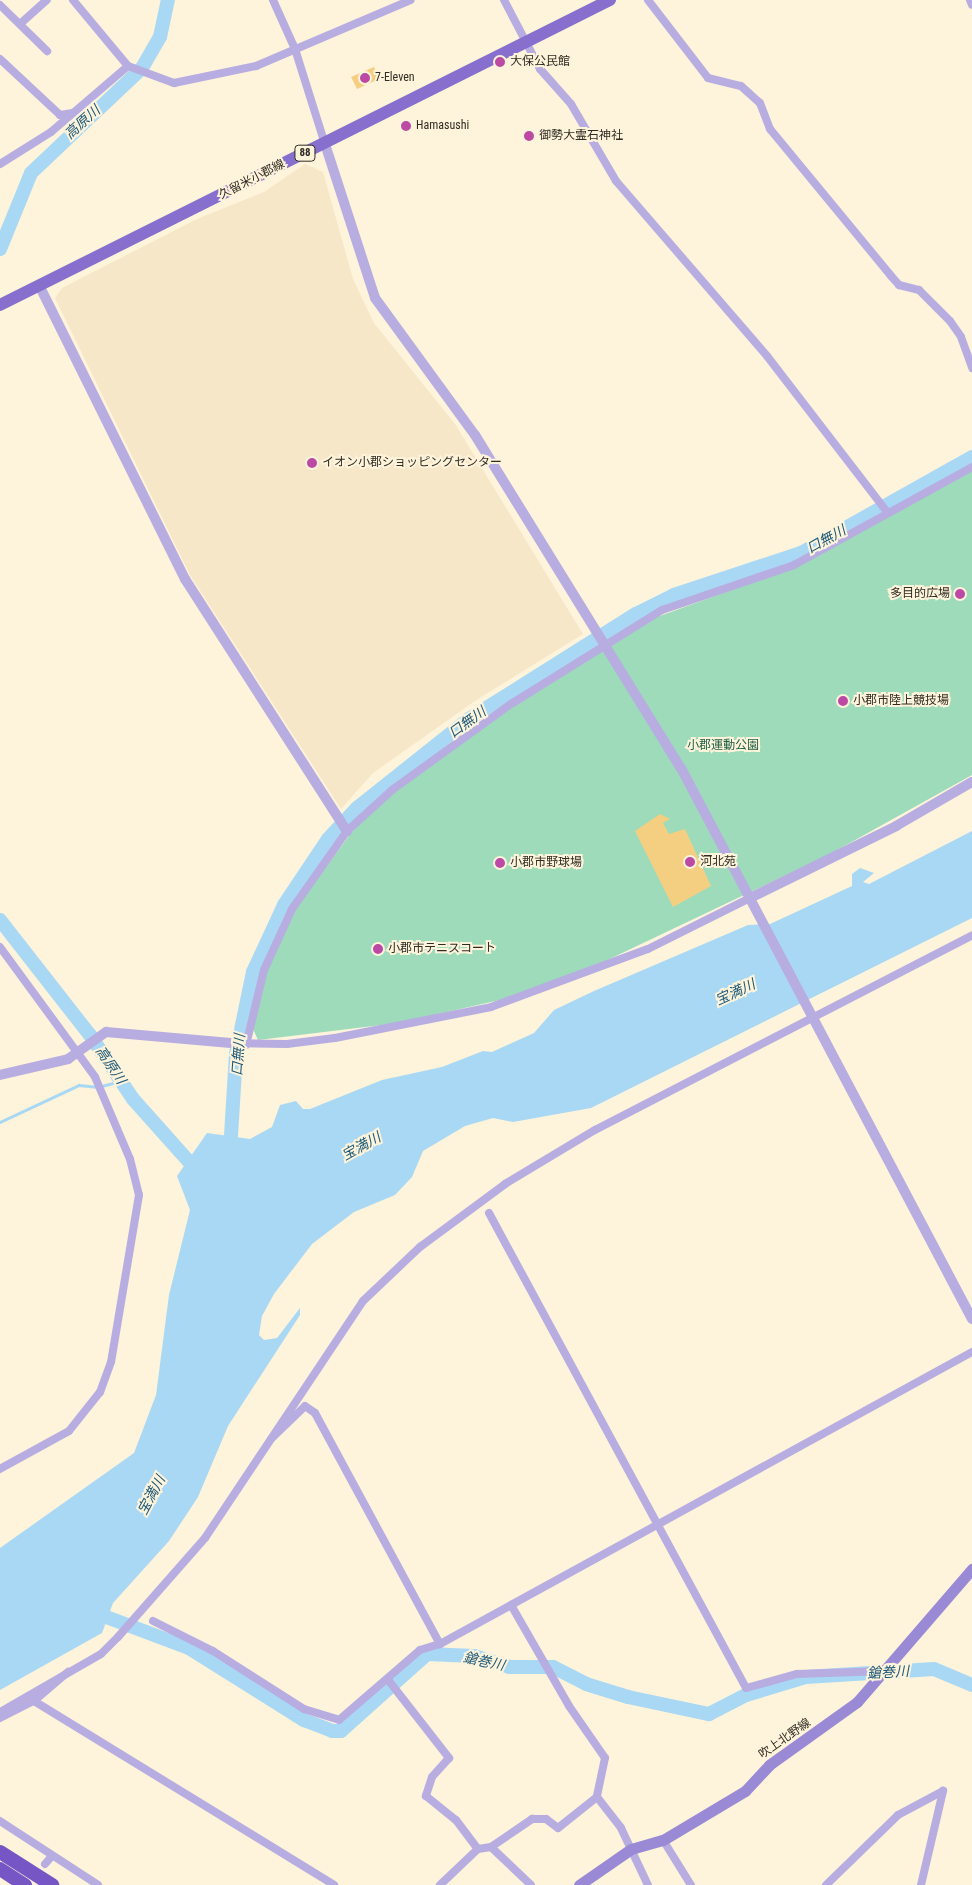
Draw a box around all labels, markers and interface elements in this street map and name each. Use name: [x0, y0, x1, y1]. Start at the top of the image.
place label: 大保公民館: [510, 55, 570, 69]
marker: 大保公民館: [494, 56, 506, 68]
place label: 7-Eleven: [375, 71, 415, 85]
marker: 7-Eleven: [359, 72, 371, 84]
water label: 高原川: [61, 102, 103, 142]
place label: Hamasushi: [416, 119, 469, 133]
marker: Hamasushi: [400, 120, 412, 132]
place label: 御勢大霊石神社: [539, 129, 623, 143]
marker: 御勢大霊石神社: [523, 130, 535, 142]
road number: 88: [294, 144, 316, 162]
street label: 久留米小郡線: [217, 157, 287, 203]
place label: イオン小郡ショッピングセンター: [322, 456, 502, 470]
marker: イオン小郡ショッピングセンター: [306, 457, 318, 469]
water label: 口無川: [804, 521, 848, 557]
place label: 多目的広場: [890, 587, 950, 601]
marker: 多目的広場: [954, 588, 966, 600]
place label: 小郡市陸上競技場: [853, 694, 949, 708]
marker: 小郡市陸上競技場: [837, 695, 849, 707]
water label: 口無川: [445, 703, 489, 741]
park label: 小郡運動公園: [687, 739, 759, 753]
place label: 河北苑: [700, 855, 736, 869]
place label: 小郡市野球場: [510, 856, 582, 870]
marker: 河北苑: [684, 856, 696, 868]
marker: 小郡市野球場: [494, 857, 506, 869]
place label: 小郡市テニスコート: [388, 942, 496, 956]
marker: 小郡市テニスコート: [372, 943, 384, 955]
water label: 宝満川: [712, 976, 758, 1008]
water label: 口無川: [228, 1033, 248, 1077]
water label: 高原川: [92, 1043, 130, 1087]
water label: 宝満川: [339, 1128, 383, 1164]
water label: 宝満川: [134, 1473, 168, 1517]
water label: 鎗巻川: [462, 1648, 506, 1674]
water label: 鎗巻川: [867, 1663, 909, 1681]
street label: 吹上北野線: [756, 1716, 814, 1762]

